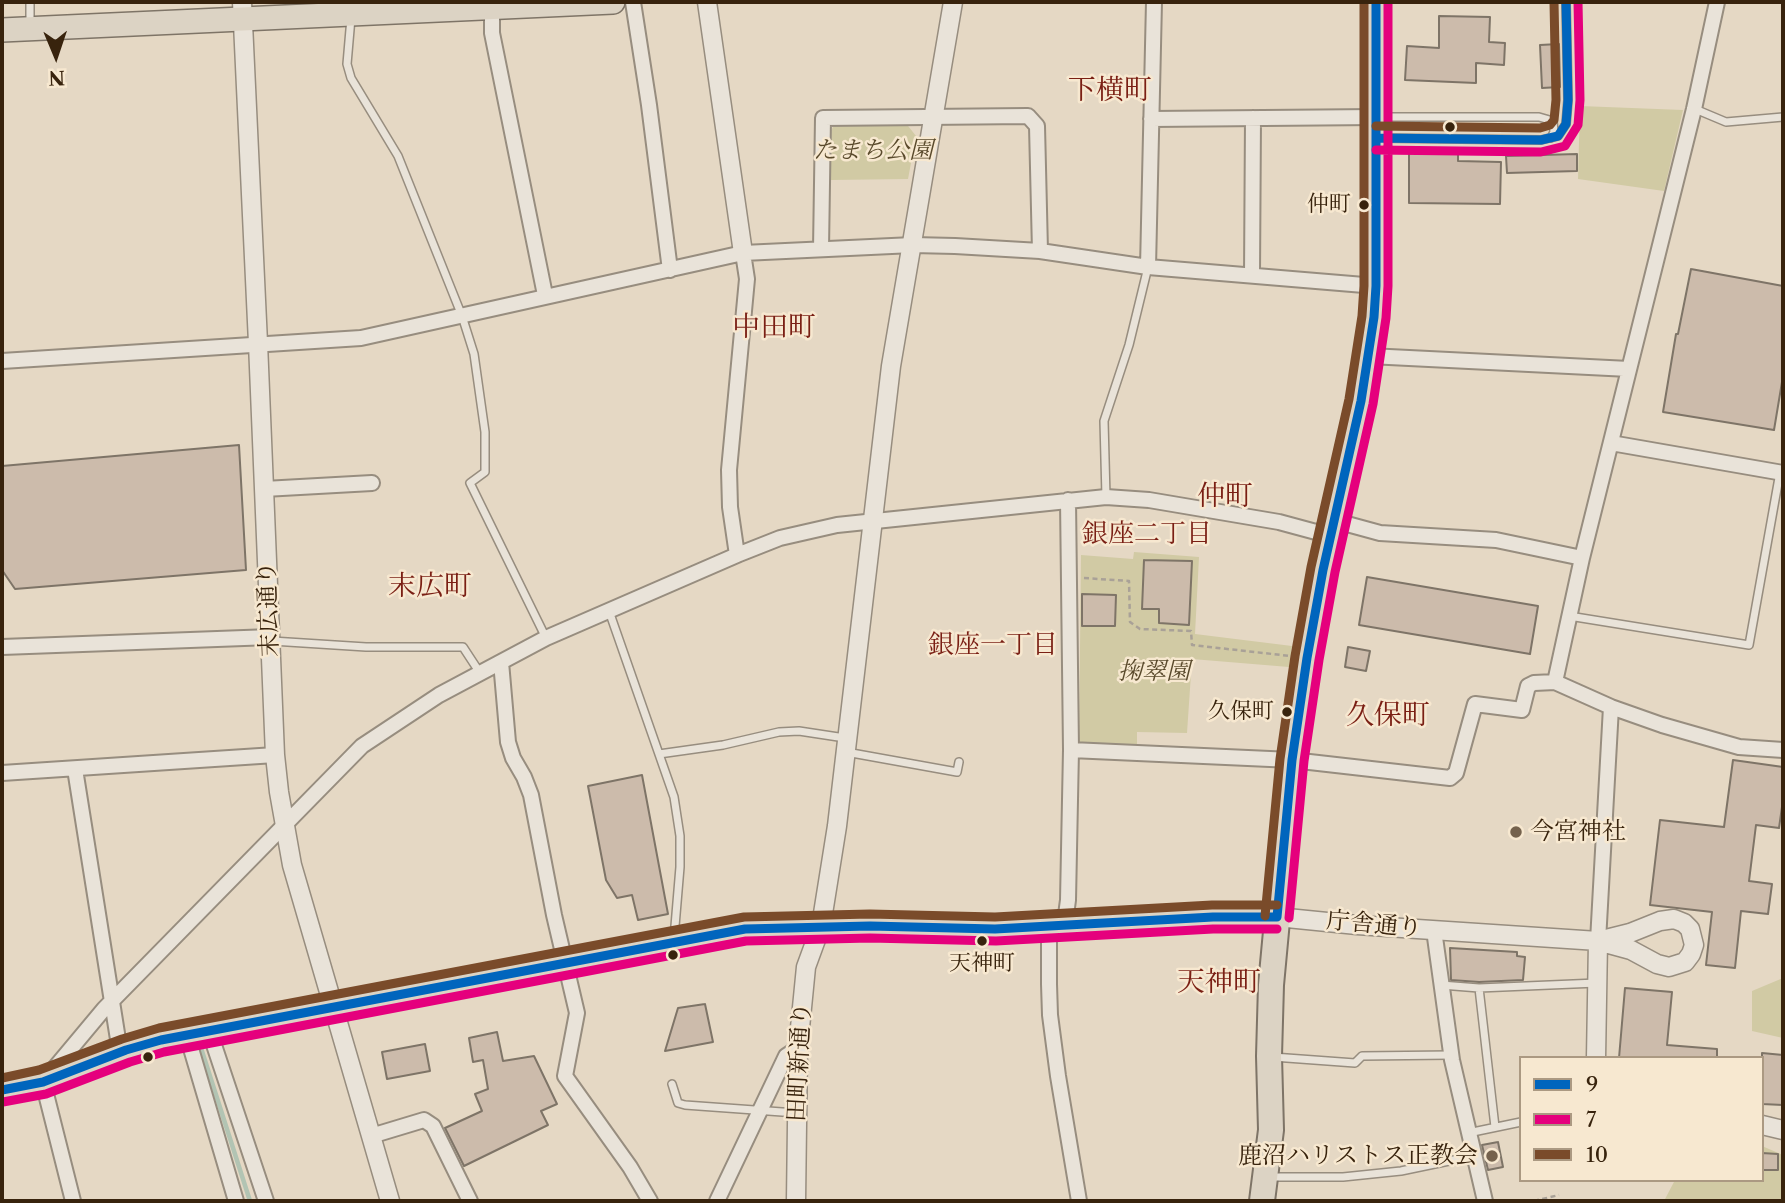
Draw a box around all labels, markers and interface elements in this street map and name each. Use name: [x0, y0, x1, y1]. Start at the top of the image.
north arrow: [21, 21, 91, 91]
text: N: [48, 66, 65, 89]
district label: 下横町: [1068, 74, 1152, 108]
unlabelled marker: [1443, 120, 1457, 134]
park label: たまち公園: [813, 137, 933, 165]
place label: 仲町: [1307, 192, 1351, 218]
marker: 仲町: [1357, 198, 1371, 212]
district label: 中田町: [732, 311, 816, 345]
district label: 仲町: [1197, 480, 1253, 514]
district label: 銀座二丁目: [1082, 518, 1212, 550]
street label: 末広通り: [253, 561, 285, 657]
district label: 末広町: [388, 570, 472, 604]
district label: 銀座一丁目: [928, 629, 1058, 661]
park label: 掬翠園: [1118, 658, 1190, 686]
place label: 久保町: [1208, 699, 1274, 725]
district label: 久保町: [1346, 699, 1430, 733]
marker: 久保町: [1280, 705, 1294, 719]
place label: 今宮神社: [1530, 818, 1626, 846]
marker: 今宮神社: [1508, 824, 1524, 840]
street label: 庁舎通り: [1325, 906, 1423, 944]
marker: 天神町: [975, 934, 989, 948]
unlabelled marker: [666, 948, 680, 962]
place label: 天神町: [949, 951, 1015, 977]
district label: 天神町: [1177, 966, 1261, 1000]
street label: 田町新通り: [782, 1001, 818, 1123]
unlabelled marker: [141, 1050, 155, 1064]
legend: [1519, 1056, 1764, 1182]
text: 9: [1586, 1072, 1598, 1097]
text: 7: [1586, 1107, 1596, 1132]
place label: 鹿沼ハリストス正教会: [1238, 1142, 1478, 1170]
text: 10: [1586, 1142, 1608, 1167]
marker: 鹿沼ハリストス正教会: [1484, 1148, 1500, 1164]

